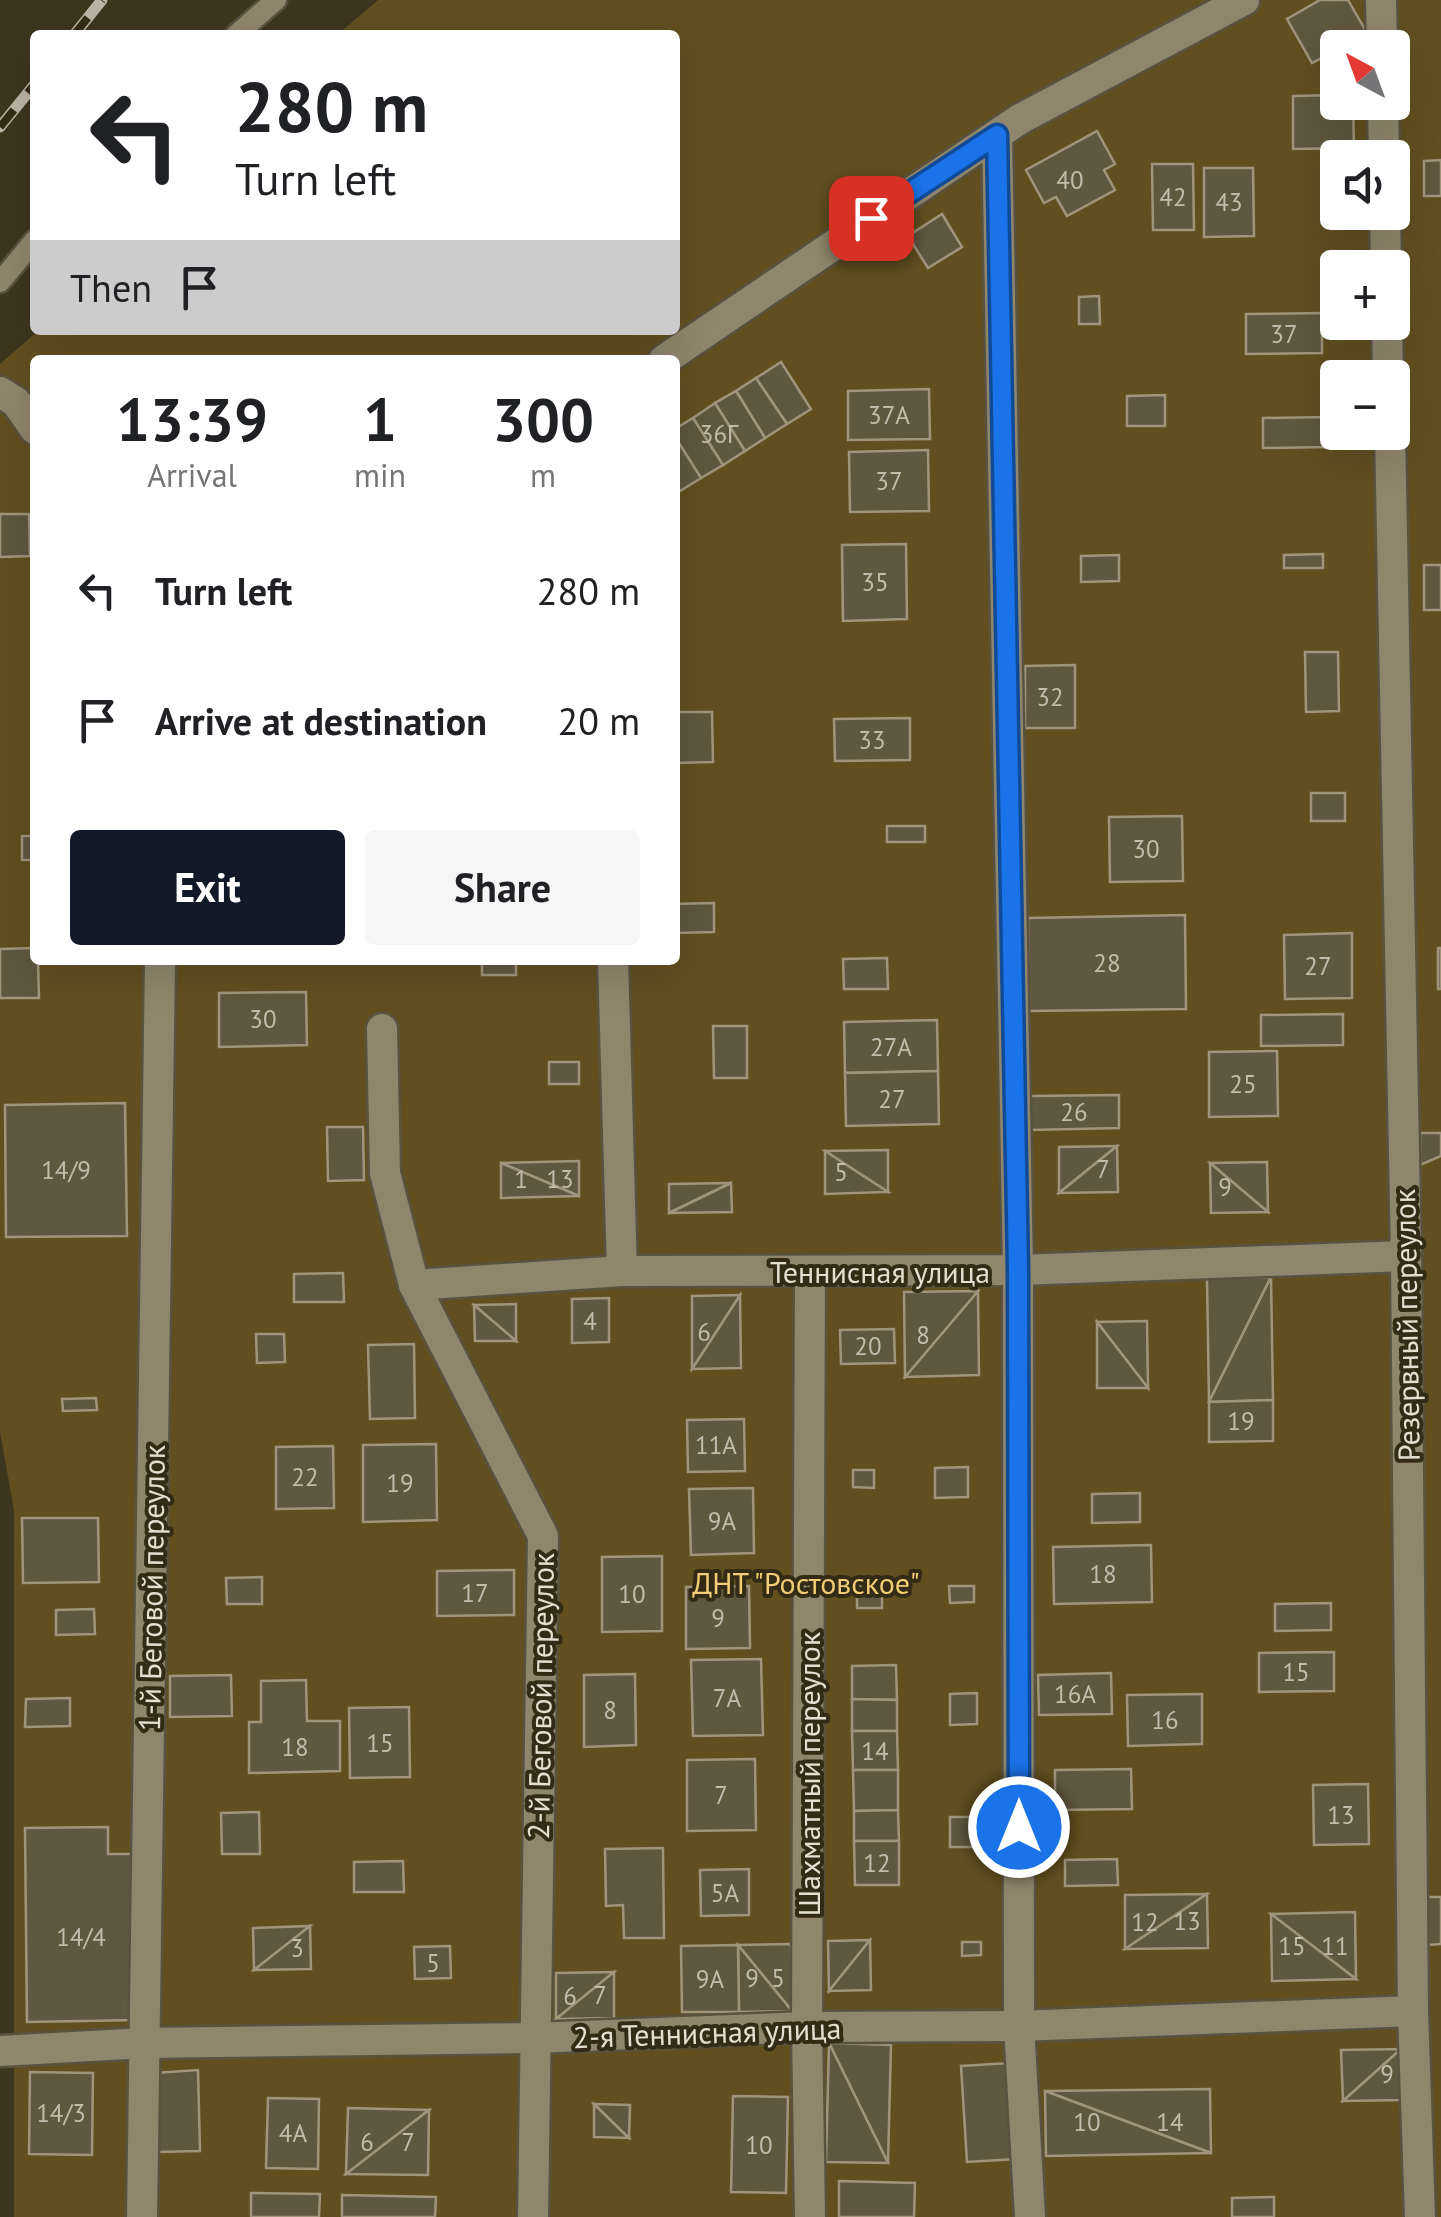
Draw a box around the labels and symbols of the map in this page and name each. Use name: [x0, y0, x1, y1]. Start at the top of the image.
north arrow: [1320, 30, 1410, 120]
house number: 40: [1056, 164, 1084, 196]
pin: [829, 176, 914, 261]
house number: 42: [1159, 181, 1187, 213]
house number: 43: [1215, 186, 1243, 218]
house number: 37: [1270, 318, 1298, 350]
house number: 37А: [868, 399, 910, 431]
house number: 36Г: [700, 418, 739, 450]
house number: 37: [875, 465, 903, 497]
house number: 35: [861, 566, 889, 598]
house number: 32: [1036, 681, 1064, 713]
house number: 33: [858, 724, 886, 756]
house number: 30: [1132, 833, 1160, 865]
house number: 28: [1093, 947, 1121, 979]
house number: 27: [1304, 950, 1332, 982]
house number: 30: [249, 1003, 277, 1035]
house number: 27А: [870, 1031, 912, 1063]
house number: 25: [1229, 1068, 1257, 1100]
house number: 27: [878, 1083, 906, 1115]
house number: 26: [1060, 1096, 1088, 1128]
house number: 7: [1096, 1153, 1110, 1185]
house number: 14/9: [41, 1154, 91, 1186]
house number: 5: [834, 1156, 848, 1188]
house number: 1: [514, 1163, 528, 1195]
house number: 13: [546, 1163, 574, 1195]
house number: 9: [1218, 1171, 1232, 1203]
street label: Резервный переулок: [1384, 1188, 1428, 1461]
street label: Теннисная улица: [770, 1252, 990, 1291]
house number: 4: [583, 1305, 597, 1337]
house number: 6: [697, 1316, 711, 1348]
house number: 8: [916, 1319, 930, 1351]
house number: 20: [854, 1330, 882, 1362]
house number: 19: [1227, 1405, 1255, 1437]
house number: 11А: [695, 1429, 737, 1461]
street label: 1-й Беговой переулок: [129, 1444, 173, 1732]
house number: 22: [291, 1461, 319, 1493]
house number: 19: [386, 1467, 414, 1499]
house number: 9А: [708, 1505, 736, 1537]
street label: 2-й Беговой переулок: [518, 1552, 562, 1840]
house number: 18: [1089, 1558, 1117, 1590]
park label: ДНТ "Ростовское": [692, 1563, 920, 1602]
house number: 17: [461, 1577, 489, 1609]
house number: 10: [618, 1578, 646, 1610]
house number: 9: [711, 1602, 725, 1634]
street label: Шахматный переулок: [789, 1631, 828, 1916]
house number: 15: [1282, 1656, 1310, 1688]
house number: 16А: [1054, 1678, 1096, 1710]
house number: 7А: [713, 1682, 741, 1714]
house number: 8: [603, 1694, 617, 1726]
house number: 16: [1151, 1704, 1179, 1736]
house number: 15: [366, 1727, 394, 1759]
house number: 18: [281, 1731, 309, 1763]
house number: 14: [861, 1735, 889, 1767]
position arrow: [967, 1775, 1071, 1879]
house number: 7: [714, 1779, 728, 1811]
house number: 13: [1327, 1799, 1355, 1831]
house number: 12: [863, 1847, 891, 1879]
house number: 5А: [711, 1877, 739, 1909]
house number: 13: [1173, 1905, 1201, 1937]
house number: 12: [1131, 1906, 1159, 1938]
house number: 14/4: [56, 1921, 106, 1953]
house number: 15: [1278, 1930, 1306, 1962]
house number: 11: [1321, 1930, 1349, 1962]
house number: 3: [290, 1932, 304, 1964]
house number: 5: [426, 1947, 440, 1979]
house number: 9: [745, 1962, 759, 1994]
house number: 5: [771, 1962, 785, 1994]
house number: 9А: [696, 1963, 724, 1995]
house number: 7: [593, 1979, 607, 2011]
house number: 6: [563, 1980, 577, 2012]
street label: 2-я Теннисная улица: [572, 2008, 842, 2056]
house number: 9: [1380, 2058, 1394, 2090]
house number: 14/3: [36, 2097, 86, 2129]
house number: 10: [1073, 2106, 1101, 2138]
house number: 14: [1156, 2106, 1184, 2138]
house number: 4А: [279, 2117, 307, 2149]
house number: 6: [360, 2126, 374, 2158]
house number: 7: [401, 2126, 415, 2158]
house number: 10: [745, 2129, 773, 2161]

